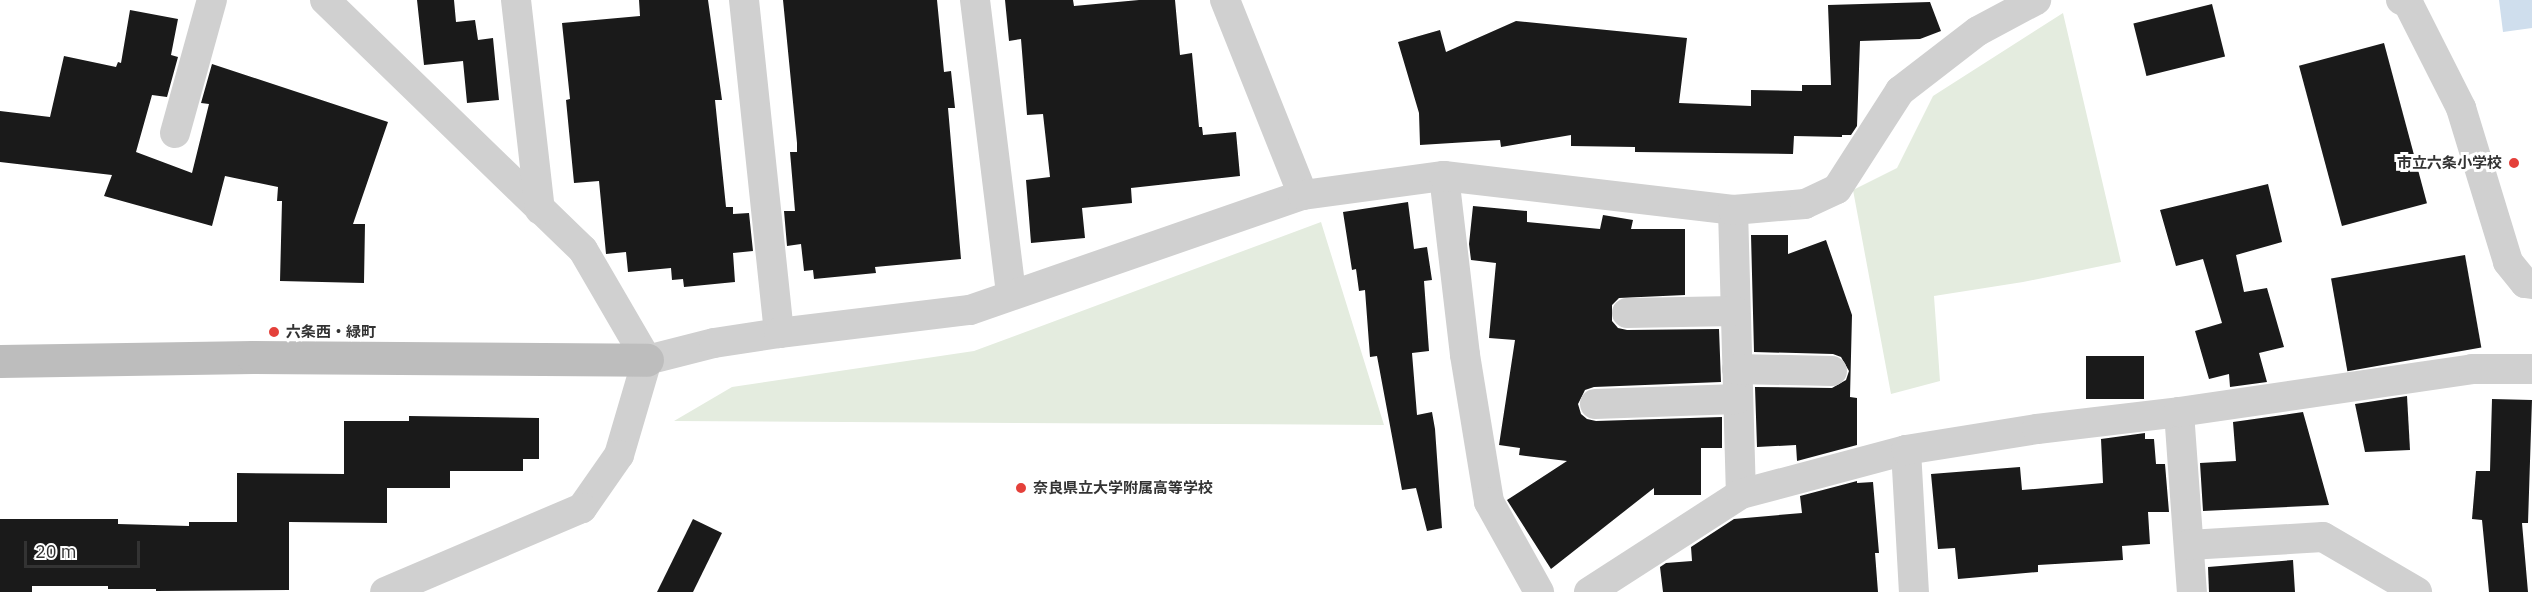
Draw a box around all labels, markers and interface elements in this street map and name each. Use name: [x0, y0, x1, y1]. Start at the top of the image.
place label: 市立六条小学校: [2397, 154, 2502, 172]
marker: 市立六条小学校: [2507, 156, 2521, 170]
place label: 六条西・緑町: [286, 323, 376, 341]
marker: 六条西・緑町: [267, 325, 281, 339]
place label: 奈良県立大学附属高等学校: [1033, 479, 1213, 497]
marker: 奈良県立大学附属高等学校: [1014, 481, 1028, 495]
scale bar: [27, 529, 142, 567]
text: 20 m: [35, 540, 77, 563]

